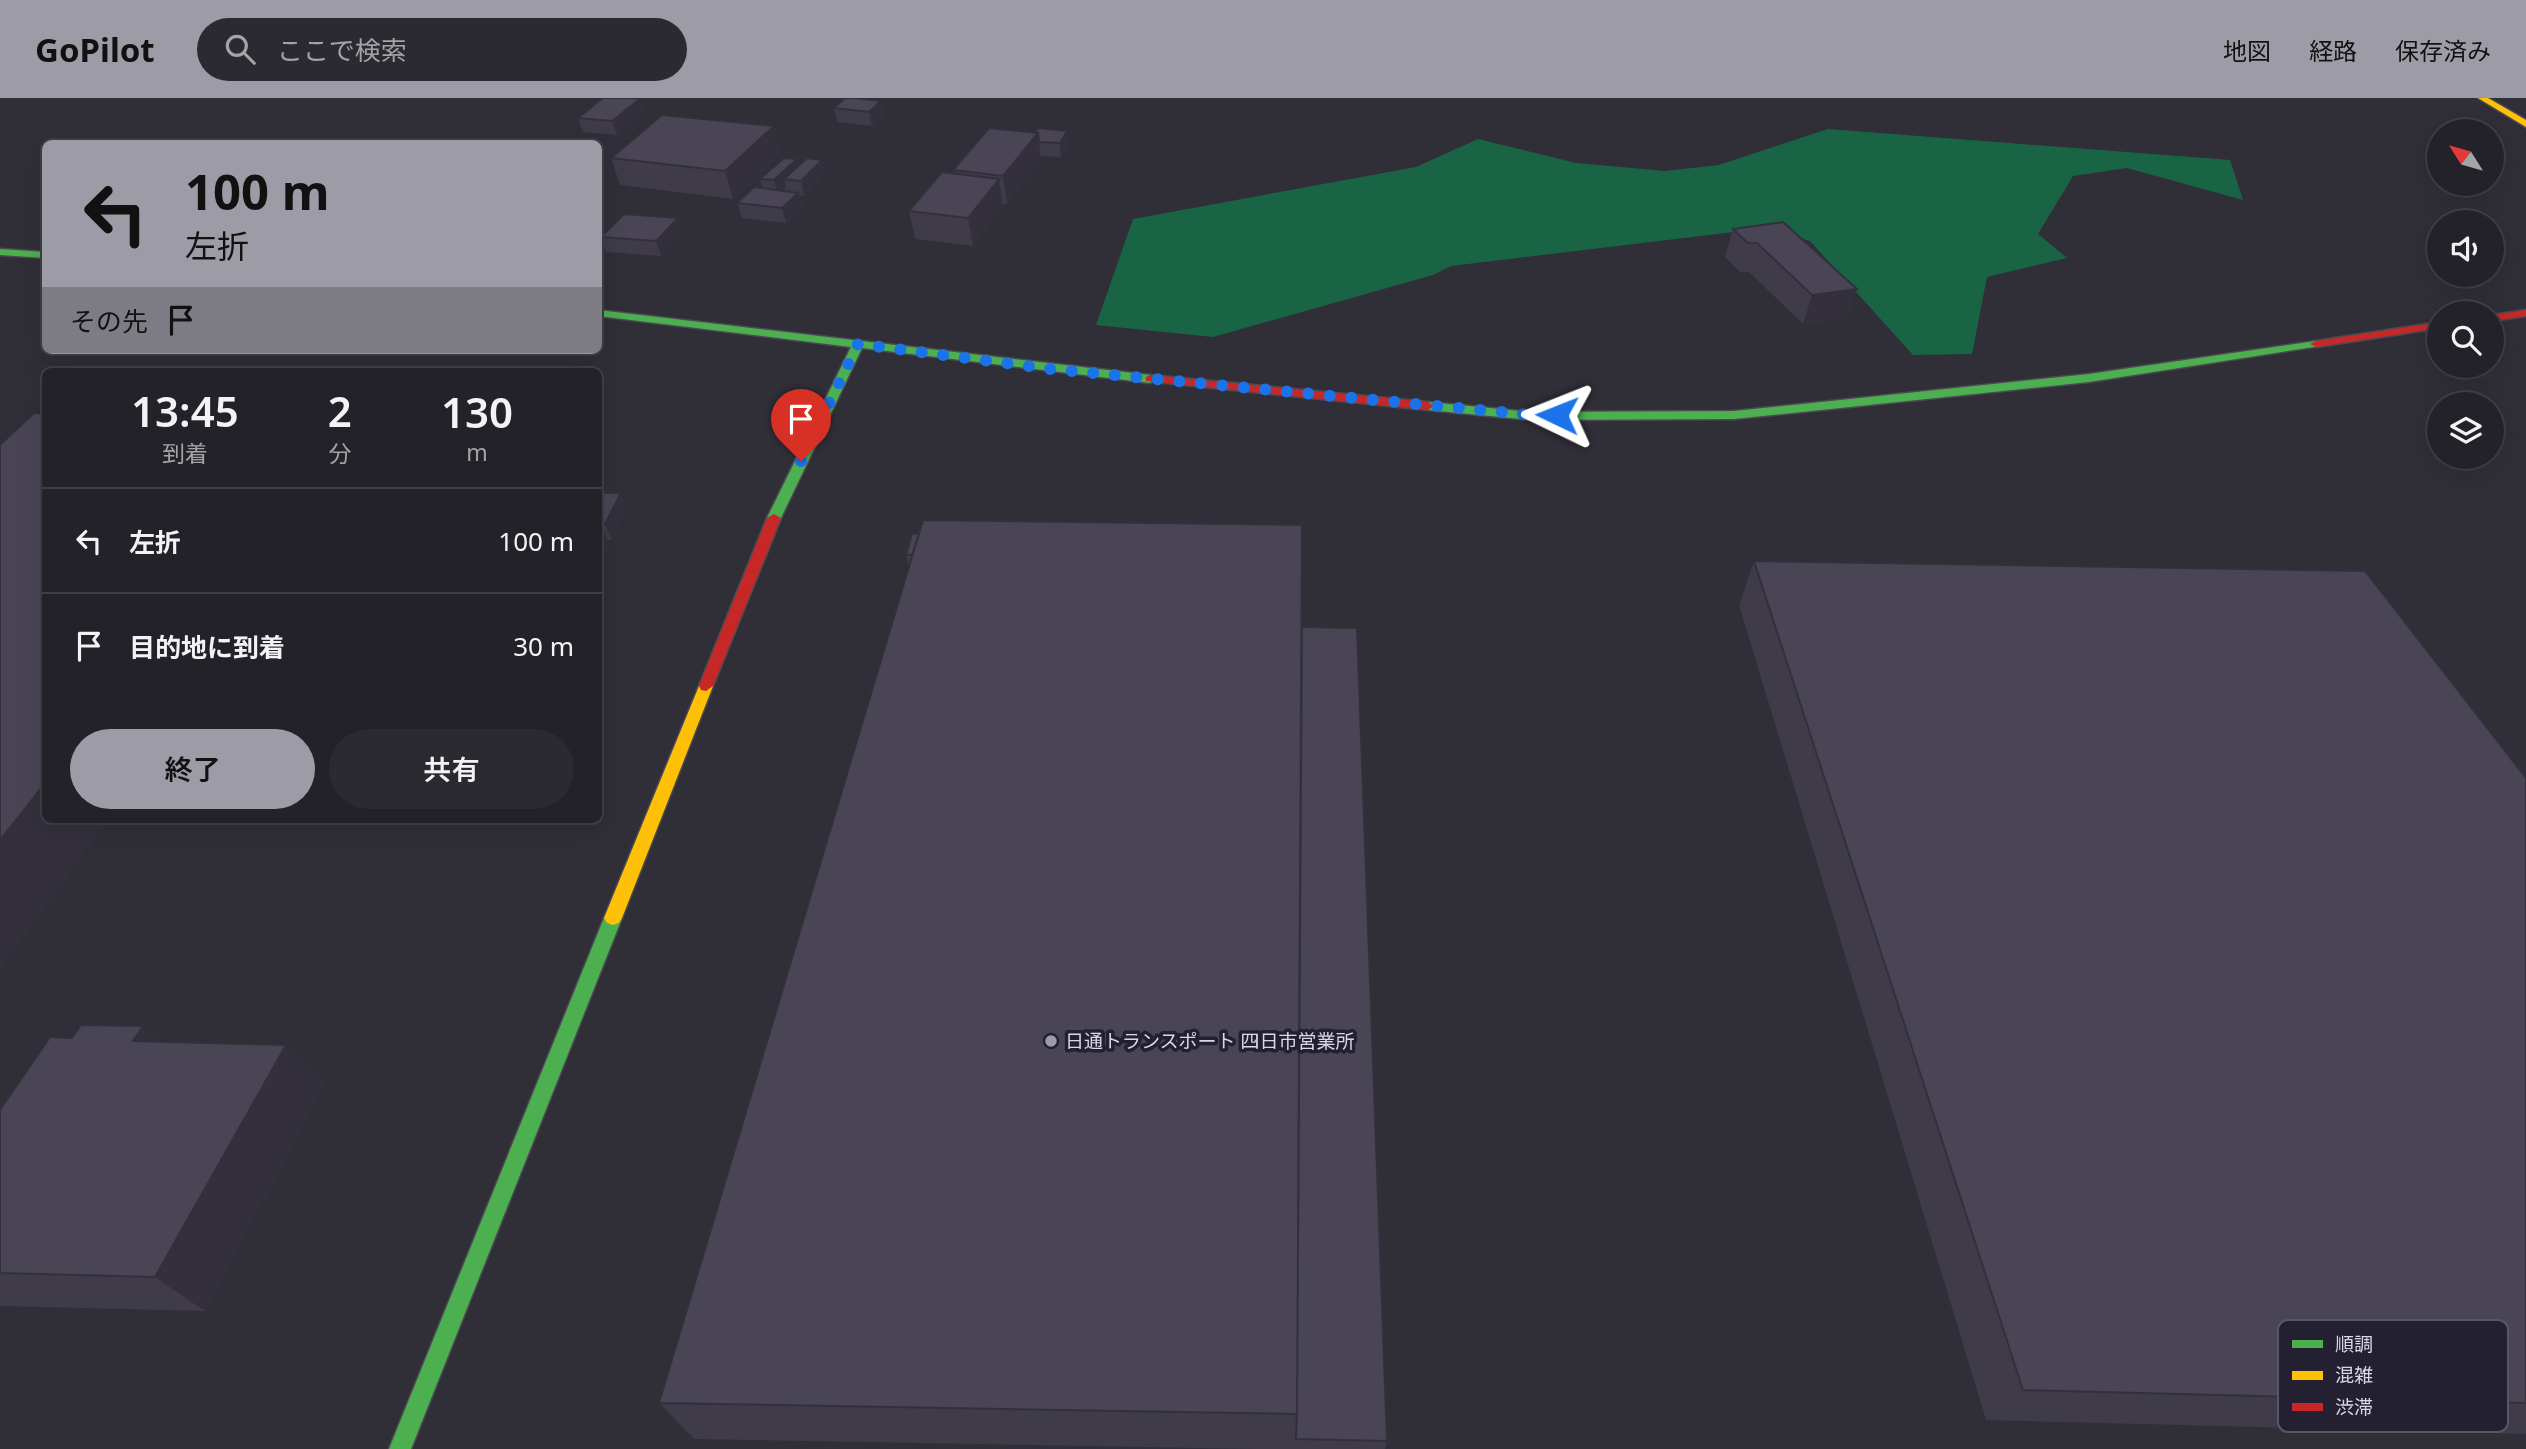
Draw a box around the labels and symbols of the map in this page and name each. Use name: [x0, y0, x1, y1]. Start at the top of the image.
north arrow: [2427, 119, 2504, 196]
position arrow: [1520, 378, 1594, 452]
pin: [771, 389, 831, 461]
place label: 日通トランスポート 四日市営業所: [1065, 1028, 1355, 1054]
marker: 日通トランスポート 四日市営業所: [1043, 1033, 1059, 1049]
legend: [2278, 1320, 2508, 1432]
text: 順調: [2335, 1331, 2373, 1357]
text: 混雑: [2335, 1362, 2373, 1388]
text: 渋滞: [2335, 1394, 2373, 1420]

